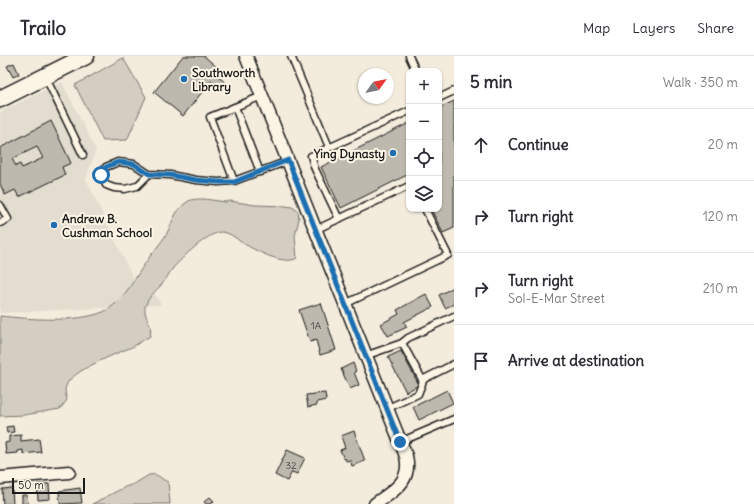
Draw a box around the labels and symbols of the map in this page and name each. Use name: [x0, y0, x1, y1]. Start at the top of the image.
place label: Southworth Library: [192, 65, 255, 95]
north arrow: [358, 68, 394, 104]
marker: Southworth Library: [179, 74, 189, 84]
place label: Ying Dynasty: [313, 146, 385, 162]
marker: Ying Dynasty: [388, 148, 398, 158]
route start: [92, 166, 110, 184]
place label: Andrew B. Cushman School: [62, 211, 152, 240]
marker: Andrew B. Cushman School: [49, 220, 59, 230]
house number: 1A: [311, 319, 322, 332]
route end: [391, 433, 409, 451]
house number: 32: [285, 459, 297, 472]
scale bar: [12, 476, 85, 495]

